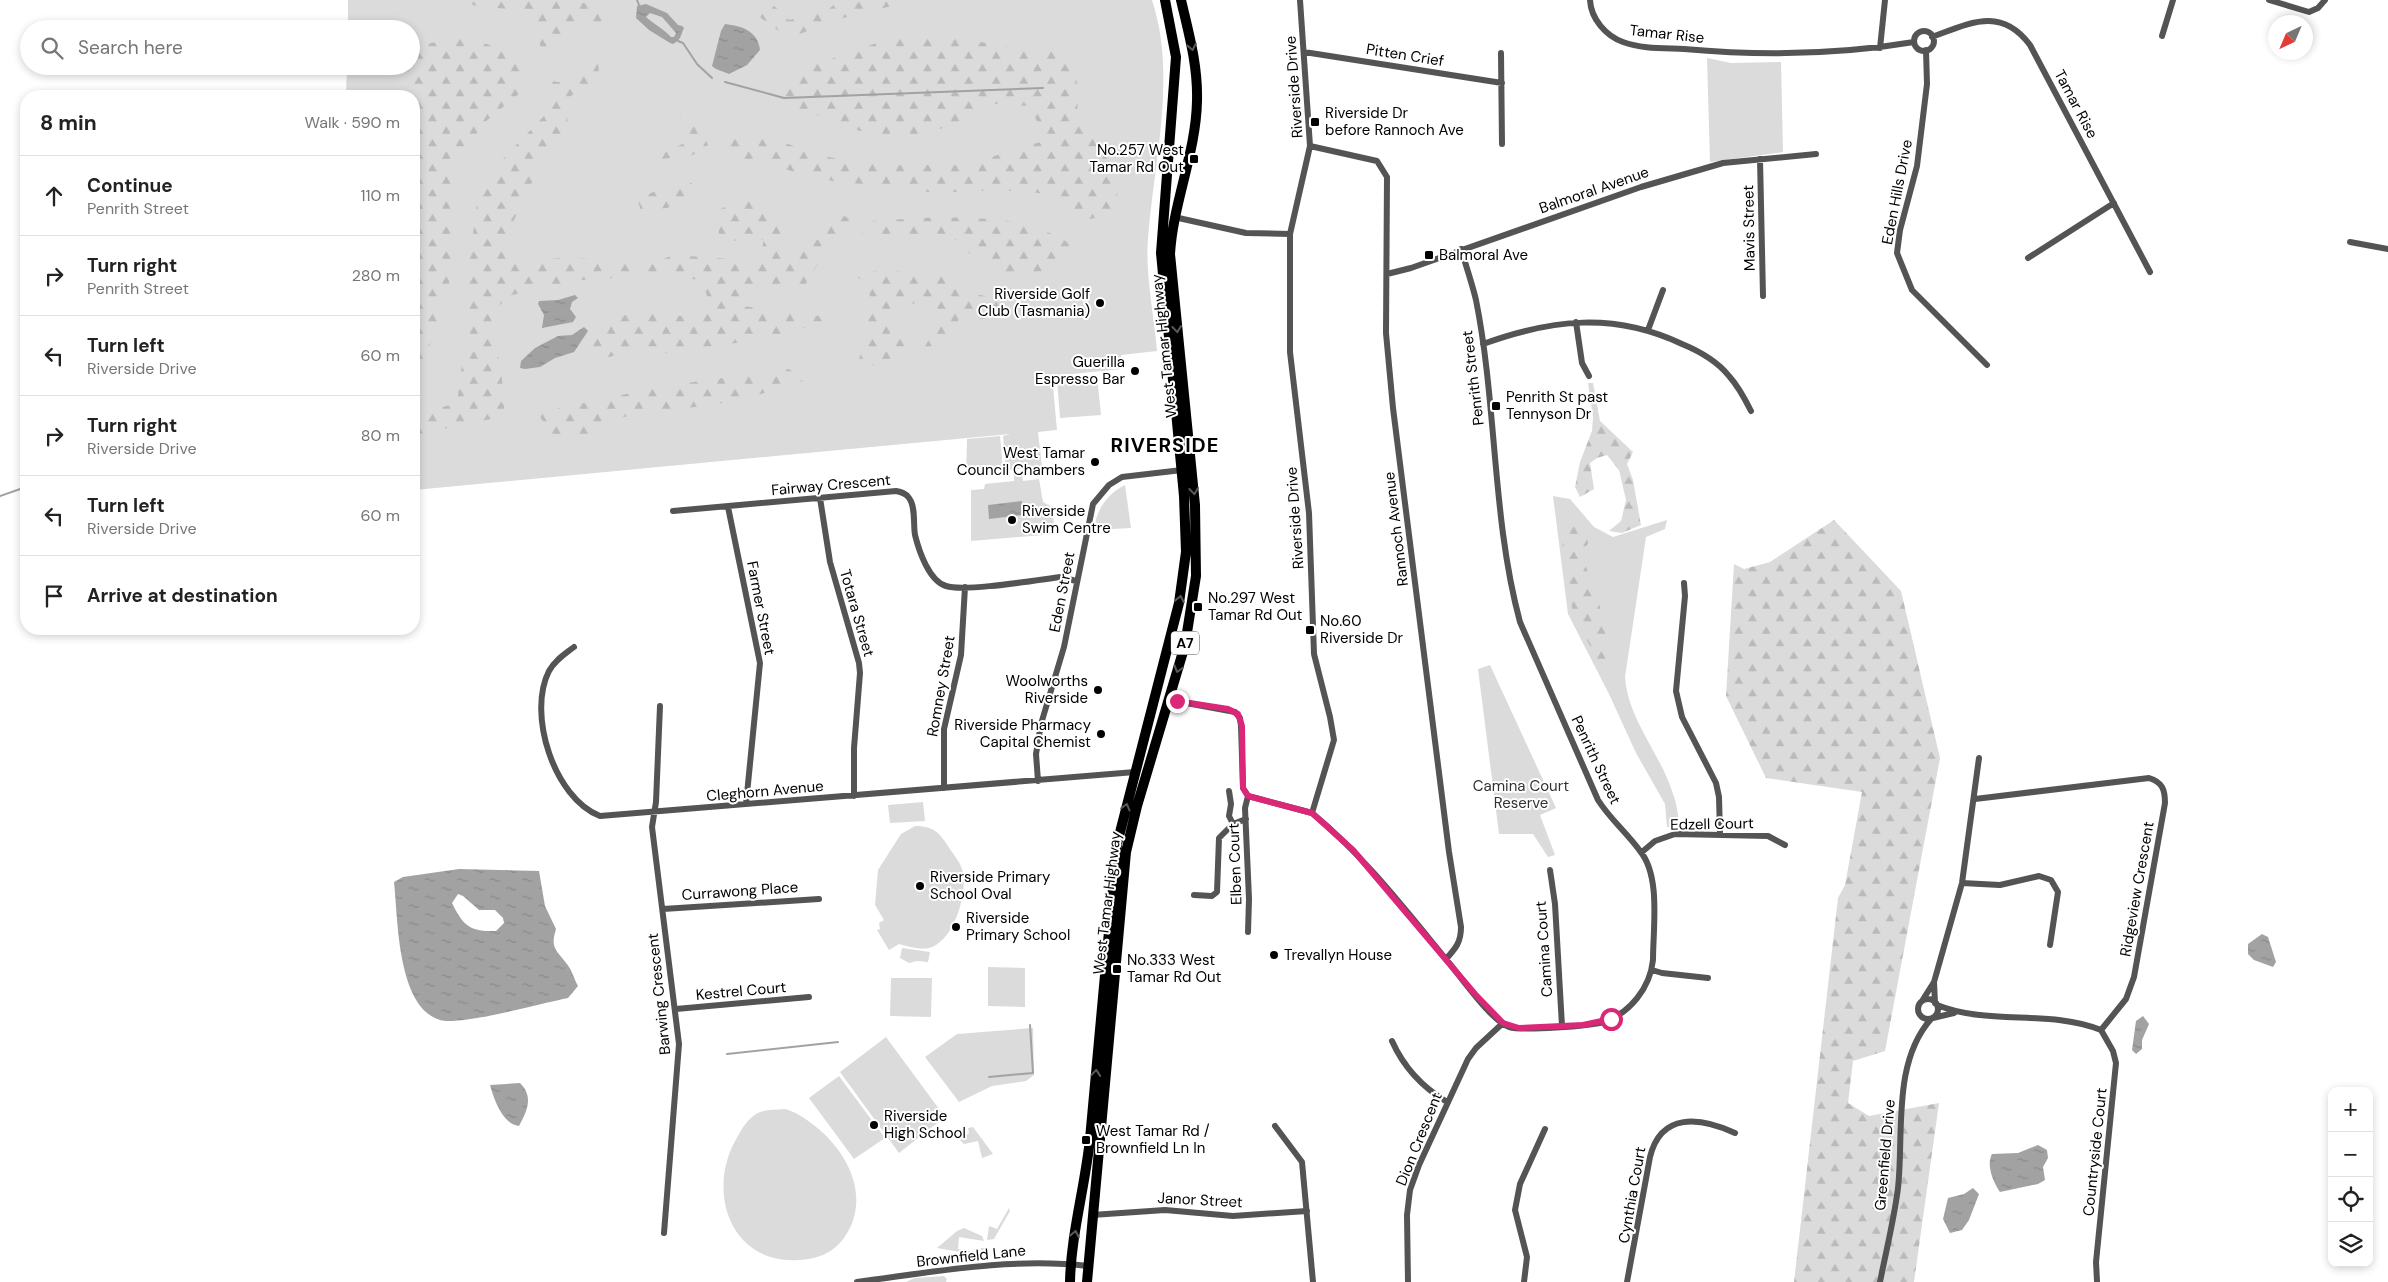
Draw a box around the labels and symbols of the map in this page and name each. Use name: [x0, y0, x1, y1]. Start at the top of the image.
north arrow: [2268, 15, 2313, 60]
street label: Tamar Rise: [1629, 20, 1705, 48]
street label: Riverside Drive: [1280, 35, 1308, 139]
street label: Pitten Crief: [1365, 39, 1445, 71]
one-way arrow: [1186, 43, 1197, 52]
street label: Tamar Rise: [2050, 66, 2102, 142]
place label: Riverside Dr before Rannoch Ave: [1325, 103, 1464, 140]
marker: Riverside Dr before Rannoch Ave: [1309, 116, 1321, 128]
street label: Eden Hills Drive: [1877, 138, 1917, 246]
place label: No.257 West Tamar Rd Out: [1090, 140, 1184, 177]
marker: No.257 West Tamar Rd Out: [1188, 153, 1200, 165]
street label: Balmoral Avenue: [1536, 162, 1652, 218]
street label: Mavis Street: [1738, 185, 1760, 271]
place label: Balmoral Ave: [1439, 245, 1528, 265]
marker: Balmoral Ave: [1423, 249, 1435, 261]
street label: West Tamar Highway: [1146, 273, 1181, 419]
place label: Riverside Golf Club (Tasmania): [978, 284, 1090, 321]
marker: Riverside Golf Club (Tasmania): [1094, 297, 1106, 309]
one-way arrow: [1171, 325, 1182, 333]
street label: Penrith Street: [1457, 329, 1489, 427]
place label: Guerilla Espresso Bar: [1035, 352, 1125, 389]
marker: Guerilla Espresso Bar: [1129, 365, 1141, 377]
place label: Penrith St past Tennyson Dr: [1506, 387, 1608, 424]
marker: Penrith St past Tennyson Dr: [1490, 400, 1502, 412]
district label: RIVERSIDE: [1111, 432, 1219, 458]
place label: West Tamar Council Chambers: [957, 443, 1085, 480]
marker: West Tamar Council Chambers: [1089, 456, 1101, 468]
street label: Riverside Drive: [1281, 466, 1309, 570]
street label: Fairway Crescent: [770, 470, 892, 500]
street label: Rannoch Avenue: [1379, 471, 1413, 587]
one-way arrow: [1188, 487, 1199, 495]
place label: Riverside Swim Centre: [1022, 501, 1111, 538]
marker: Riverside Swim Centre: [1006, 514, 1018, 526]
street label: Eden Street: [1044, 550, 1080, 634]
street label: Farmer Street: [742, 559, 780, 657]
street label: Totara Street: [835, 567, 879, 659]
place label: No.297 West Tamar Rd Out: [1208, 588, 1303, 625]
one-way arrow: [1174, 595, 1185, 604]
marker: No.297 West Tamar Rd Out: [1192, 601, 1204, 613]
place label: No.60 Riverside Dr: [1320, 611, 1403, 648]
marker: No.60 Riverside Dr: [1304, 624, 1316, 636]
road number: A7: [1171, 632, 1199, 654]
street label: Romney Street: [922, 634, 960, 738]
one-way arrow: [1174, 664, 1184, 672]
place label: Woolworths Riverside: [1005, 671, 1088, 708]
marker: Woolworths Riverside: [1092, 684, 1104, 696]
route end: [1166, 690, 1189, 713]
street label: Penrith Street: [1567, 712, 1625, 808]
place label: Riverside Pharmacy Capital Chemist: [954, 715, 1092, 752]
marker: Riverside Pharmacy Capital Chemist: [1095, 728, 1107, 740]
street label: Cleghorn Avenue: [706, 776, 824, 806]
park label: Camina Court Reserve: [1473, 776, 1569, 813]
one-way arrow: [1120, 804, 1130, 812]
street label: Edzell Court: [1670, 813, 1754, 835]
street label: Ridgeview Crescent: [2115, 820, 2159, 958]
street label: Elben Court: [1224, 823, 1246, 905]
street label: West Tamar Highway: [1088, 830, 1126, 976]
place label: Riverside Primary School Oval: [930, 867, 1051, 904]
street label: Currawong Place: [681, 877, 799, 905]
marker: Riverside Primary School Oval: [914, 880, 926, 892]
street label: Camina Court: [1531, 900, 1557, 998]
place label: Riverside Primary School: [966, 908, 1070, 945]
marker: Riverside Primary School: [950, 921, 962, 933]
street label: Barwing Crescent: [643, 932, 675, 1056]
place label: Trevallyn House: [1284, 945, 1392, 965]
marker: Trevallyn House: [1268, 949, 1280, 961]
place label: No.333 West Tamar Rd Out: [1127, 950, 1222, 987]
marker: No.333 West Tamar Rd Out: [1111, 963, 1123, 975]
street label: Kestrel Court: [695, 977, 787, 1005]
route start: [1600, 1008, 1623, 1031]
one-way arrow: [1090, 1068, 1101, 1076]
street label: Countryside Court: [2078, 1087, 2112, 1217]
street label: Dion Crescent: [1391, 1089, 1447, 1189]
street label: Greenfield Drive: [1870, 1099, 1900, 1211]
place label: Riverside High School: [884, 1106, 966, 1143]
marker: Riverside High School: [868, 1119, 880, 1131]
place label: West Tamar Rd / Brownfield Ln In: [1096, 1121, 1210, 1158]
marker: West Tamar Rd / Brownfield Ln In: [1080, 1134, 1092, 1146]
street label: Cynthia Court: [1614, 1145, 1650, 1245]
street label: Janor Street: [1157, 1188, 1243, 1212]
one-way arrow: [1070, 1229, 1080, 1238]
street label: Brownfield Lane: [915, 1240, 1027, 1272]

